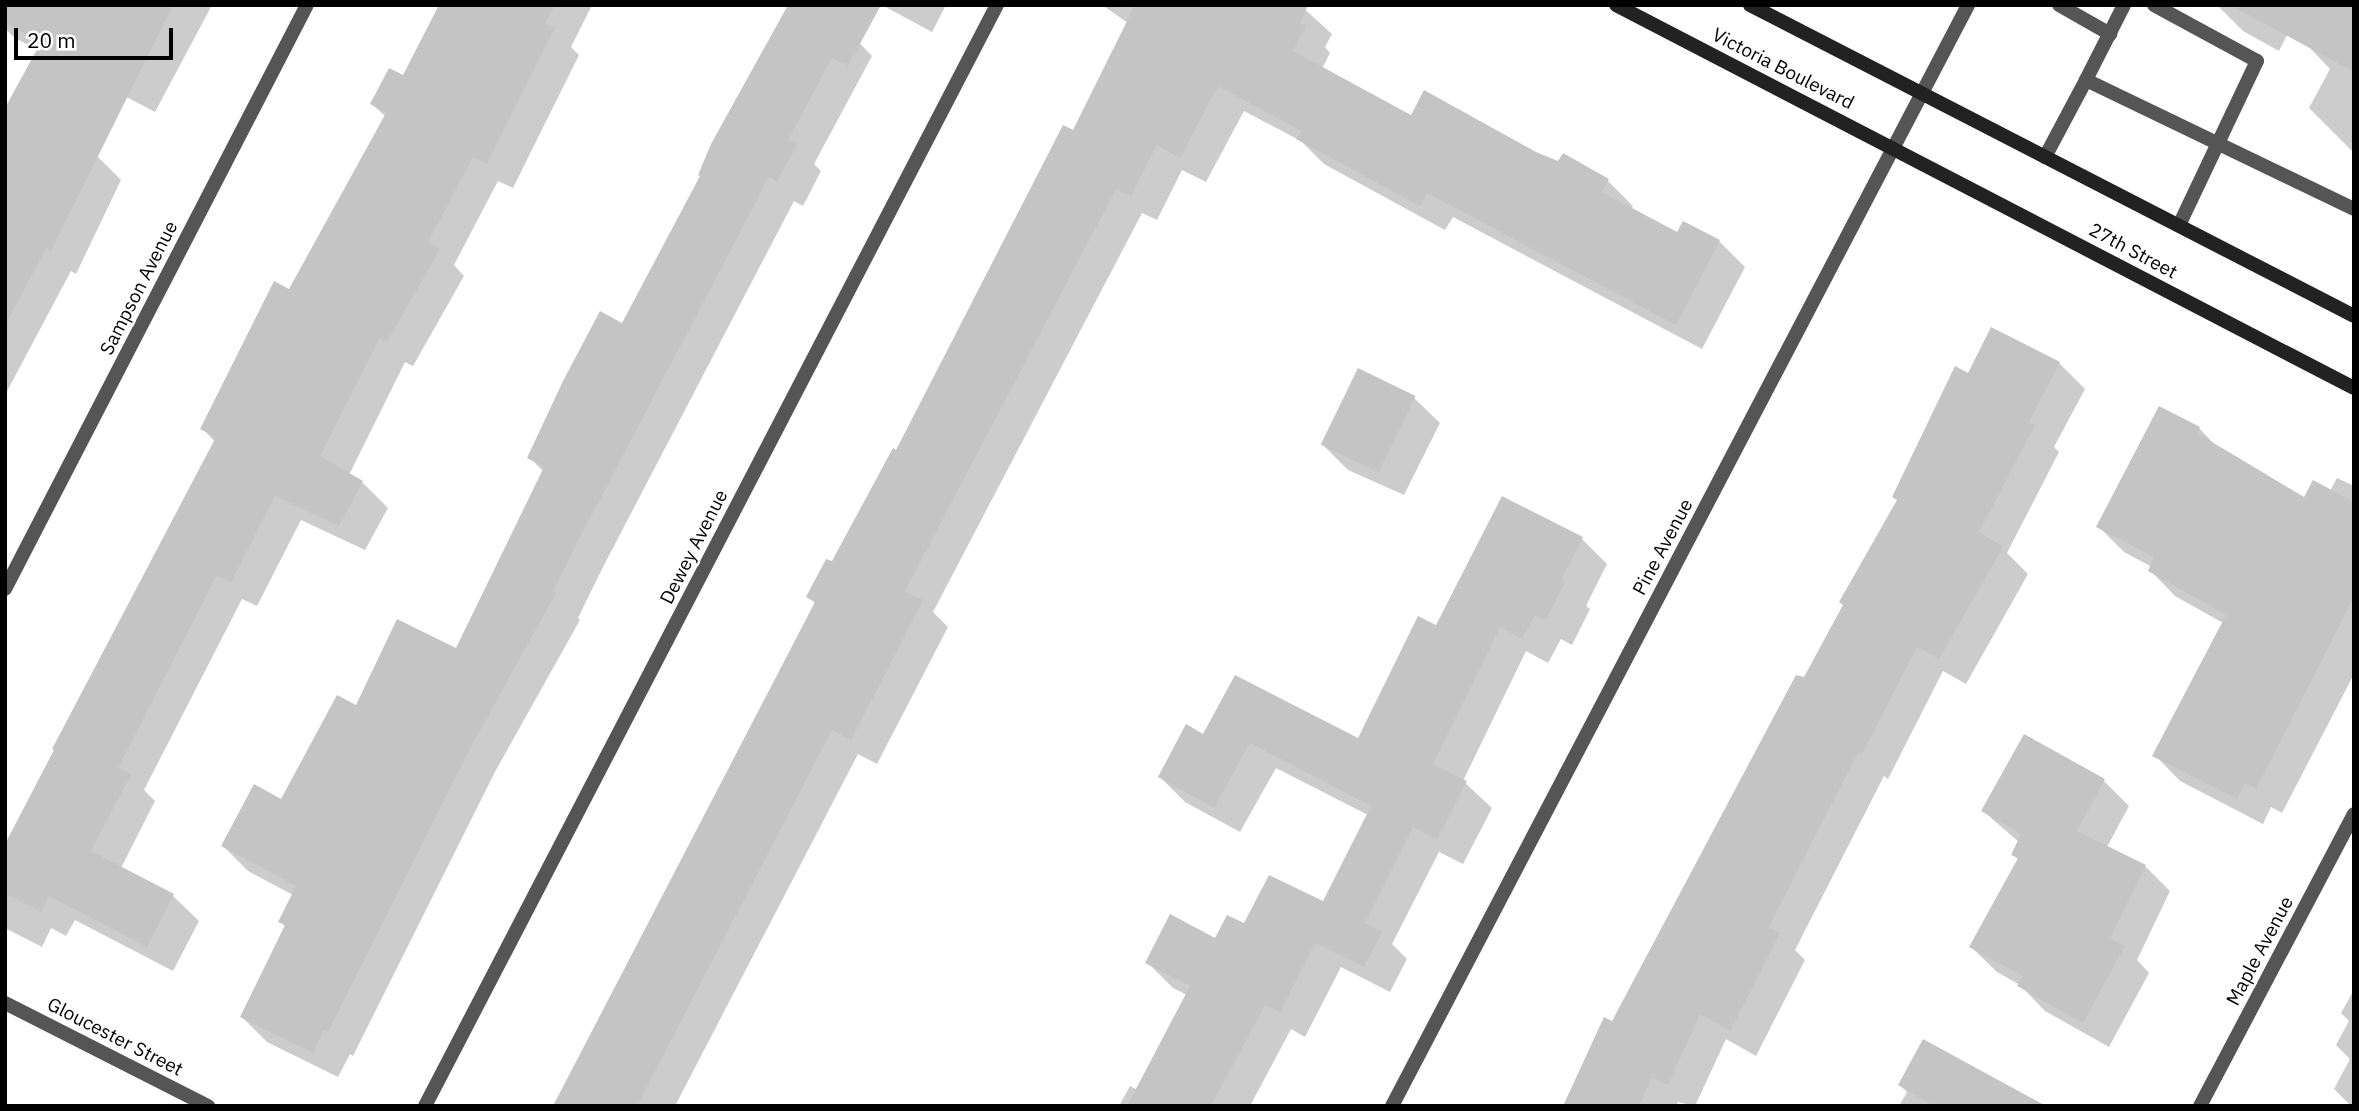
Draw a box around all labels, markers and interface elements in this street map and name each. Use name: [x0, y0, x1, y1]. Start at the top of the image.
scale bar: [18, 14, 177, 58]
street label: Victoria Boulevard: [1708, 23, 1858, 115]
text: 20 m: [27, 26, 76, 54]
street label: Sampson Avenue: [95, 217, 183, 359]
street label: 27th Street: [2085, 218, 2181, 284]
street label: Dewey Avenue: [655, 486, 733, 608]
street label: Pine Avenue: [1628, 495, 1698, 599]
street label: Maple Avenue: [2222, 893, 2298, 1009]
street label: Gloucester Street: [43, 993, 187, 1081]

